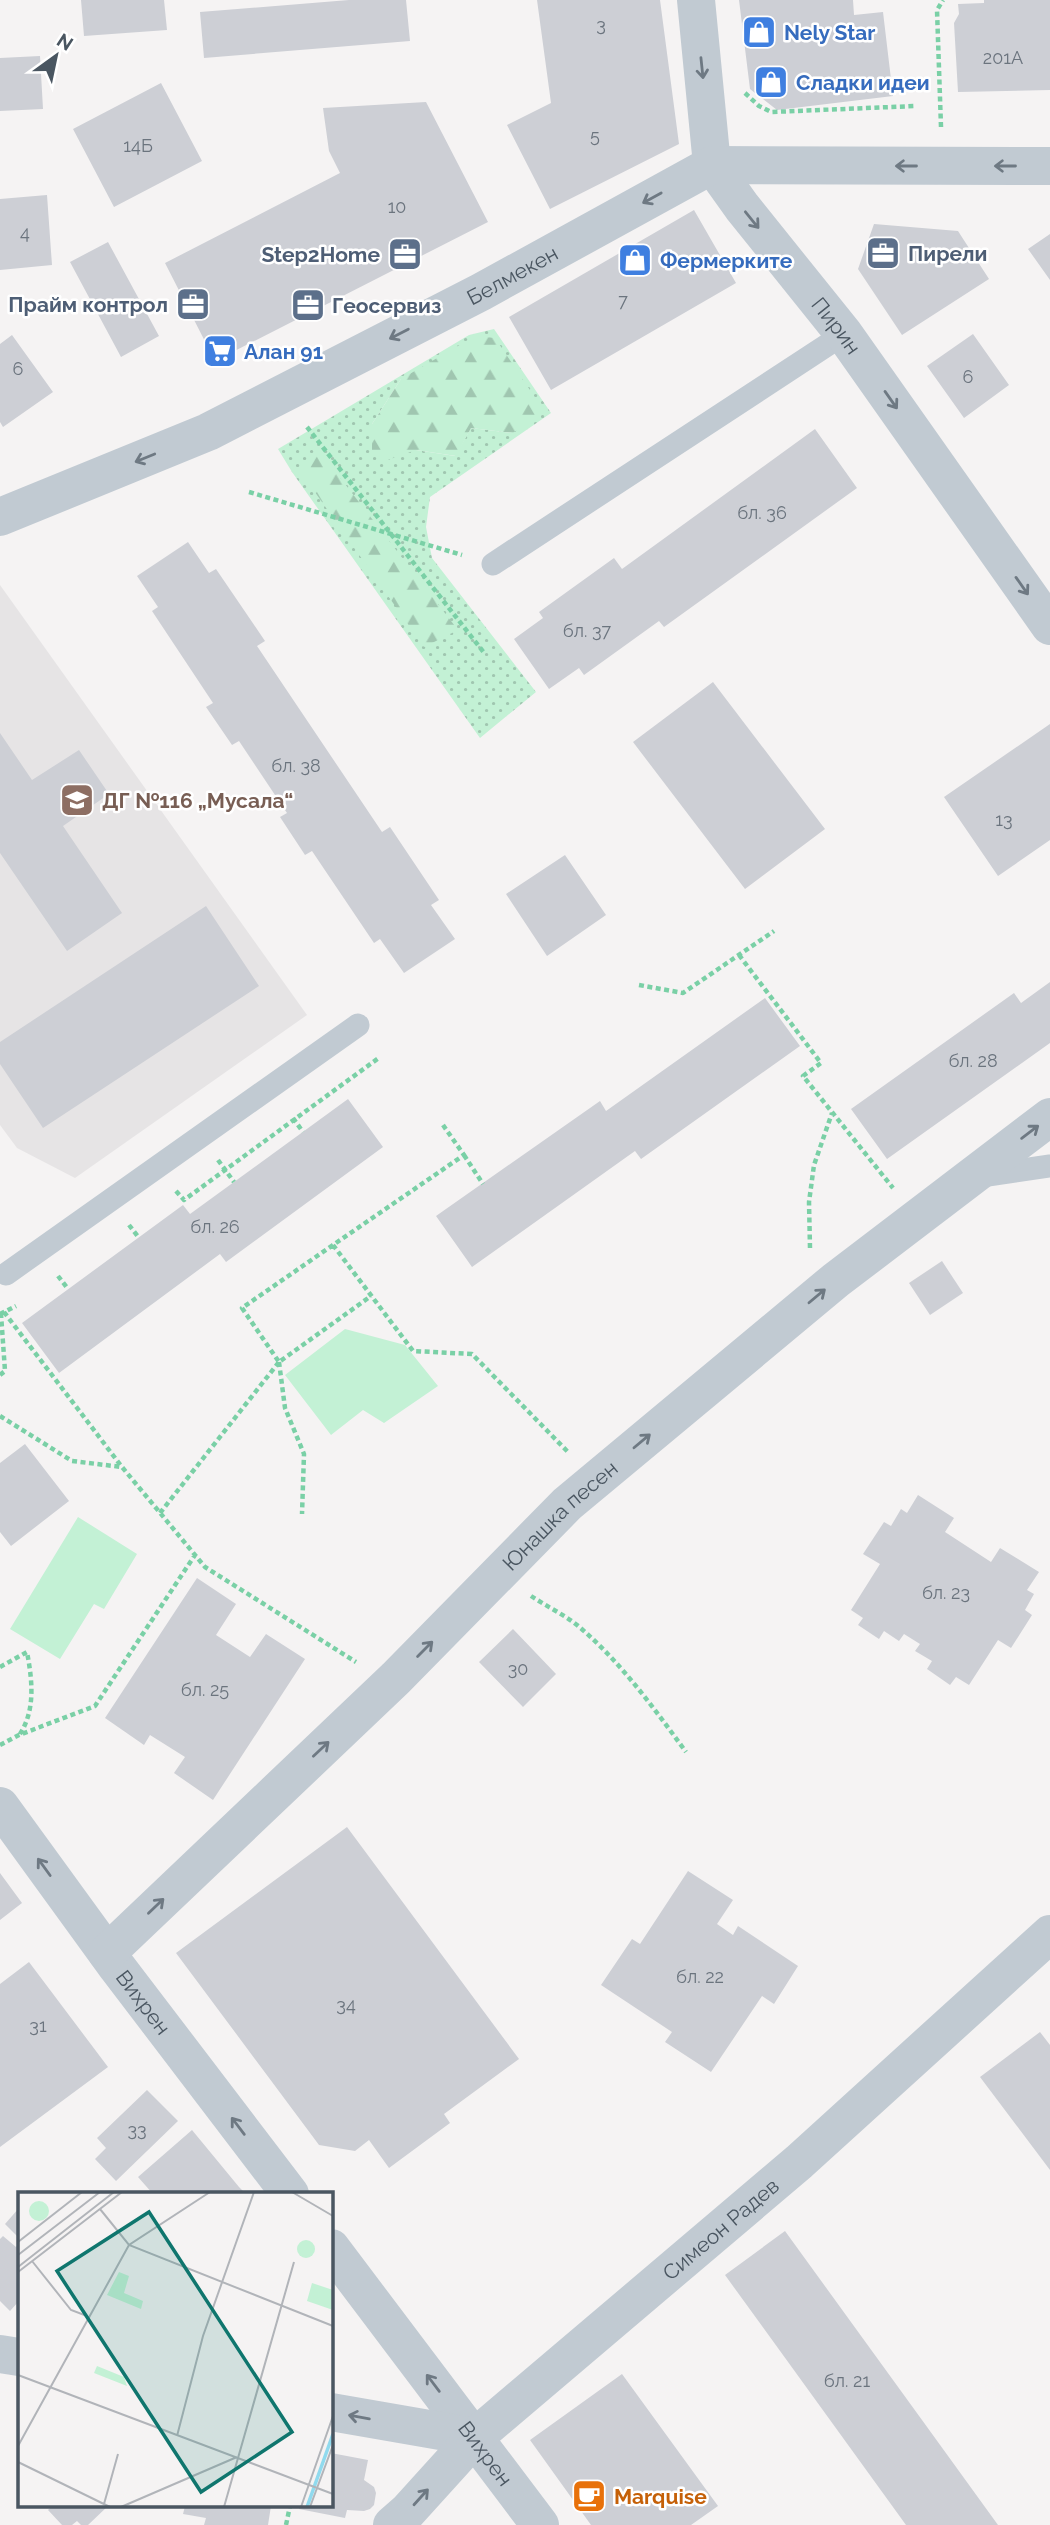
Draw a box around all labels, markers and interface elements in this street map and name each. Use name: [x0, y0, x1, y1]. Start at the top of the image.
shop icon: Nely Star: [740, 13, 778, 51]
house number: 3: [596, 14, 606, 35]
place label: Nely Star: [784, 20, 875, 45]
north arrow: [21, 21, 91, 91]
text: N: [53, 29, 77, 55]
house number: 201А: [983, 47, 1023, 68]
one-way arrow: [696, 56, 709, 79]
shop icon: Сладки идеи: [752, 63, 790, 101]
place label: Сладки идеи: [796, 70, 930, 95]
house number: 5: [590, 125, 600, 146]
house number: 14Б: [123, 135, 153, 156]
one-way arrow: [894, 159, 917, 172]
one-way arrow: [994, 159, 1017, 173]
one-way arrow: [642, 192, 663, 205]
house number: 10: [388, 196, 406, 217]
one-way arrow: [745, 210, 760, 228]
house number: 4: [20, 222, 30, 243]
office icon: Пирели: [864, 234, 902, 272]
office icon: Step2Home: [386, 235, 424, 273]
street label: Белмекен: [462, 240, 562, 310]
shop icon: Фермерките: [616, 241, 654, 279]
place label: Пирели: [908, 241, 987, 266]
place label: Step2Home: [261, 242, 380, 267]
place label: Фермерките: [660, 248, 793, 273]
office icon: Прайм контрол: [174, 285, 212, 323]
office icon: Геосервиз: [289, 286, 327, 324]
house number: 7: [618, 290, 628, 311]
place label: Прайм контрол: [8, 292, 168, 317]
street label: Пирин: [807, 292, 867, 359]
place label: Геосервиз: [332, 293, 441, 318]
one-way arrow: [389, 328, 410, 341]
supermarket icon: Алан 91: [201, 332, 239, 370]
place label: Алан 91: [244, 339, 323, 364]
house number: 6: [13, 358, 24, 379]
house number: 6: [963, 366, 974, 387]
one-way arrow: [884, 390, 898, 409]
one-way arrow: [135, 452, 156, 465]
house number: бл. 36: [737, 502, 787, 523]
one-way arrow: [1015, 576, 1029, 595]
house number: бл. 37: [563, 620, 612, 641]
house number: бл. 38: [271, 755, 321, 776]
school or university icon: ДГ №116 „Мусала“: [58, 781, 96, 819]
place label: ДГ №116 „Мусала“: [102, 788, 293, 813]
house number: 13: [995, 809, 1013, 830]
house number: бл. 28: [948, 1050, 998, 1071]
one-way arrow: [1020, 1125, 1039, 1140]
house number: бл. 26: [190, 1216, 240, 1237]
one-way arrow: [808, 1288, 826, 1303]
one-way arrow: [633, 1433, 651, 1449]
street label: Юнашка песен: [497, 1455, 622, 1575]
house number: бл. 23: [922, 1582, 970, 1603]
one-way arrow: [416, 1640, 433, 1657]
house number: 30: [508, 1658, 528, 1679]
house number: бл. 25: [181, 1679, 229, 1700]
one-way arrow: [312, 1741, 329, 1758]
one-way arrow: [37, 1858, 52, 1877]
one-way arrow: [147, 1898, 164, 1915]
street label: Вихрен: [111, 1965, 176, 2039]
house number: бл. 22: [676, 1966, 724, 1987]
house number: 34: [336, 1994, 356, 2015]
house number: 31: [29, 2015, 47, 2036]
one-way arrow: [230, 2117, 245, 2136]
house number: 33: [127, 2119, 147, 2140]
street label: Симеон Радев: [657, 2172, 784, 2285]
inset map: [18, 2192, 332, 2508]
house number: бл. 21: [824, 2370, 870, 2391]
one-way arrow: [426, 2374, 441, 2392]
one-way arrow: [348, 2410, 371, 2423]
street label: Вихрен: [453, 2416, 518, 2490]
cafe icon: Marquise: [570, 2477, 608, 2515]
place label: Marquise: [614, 2484, 707, 2509]
one-way arrow: [413, 2488, 429, 2506]

